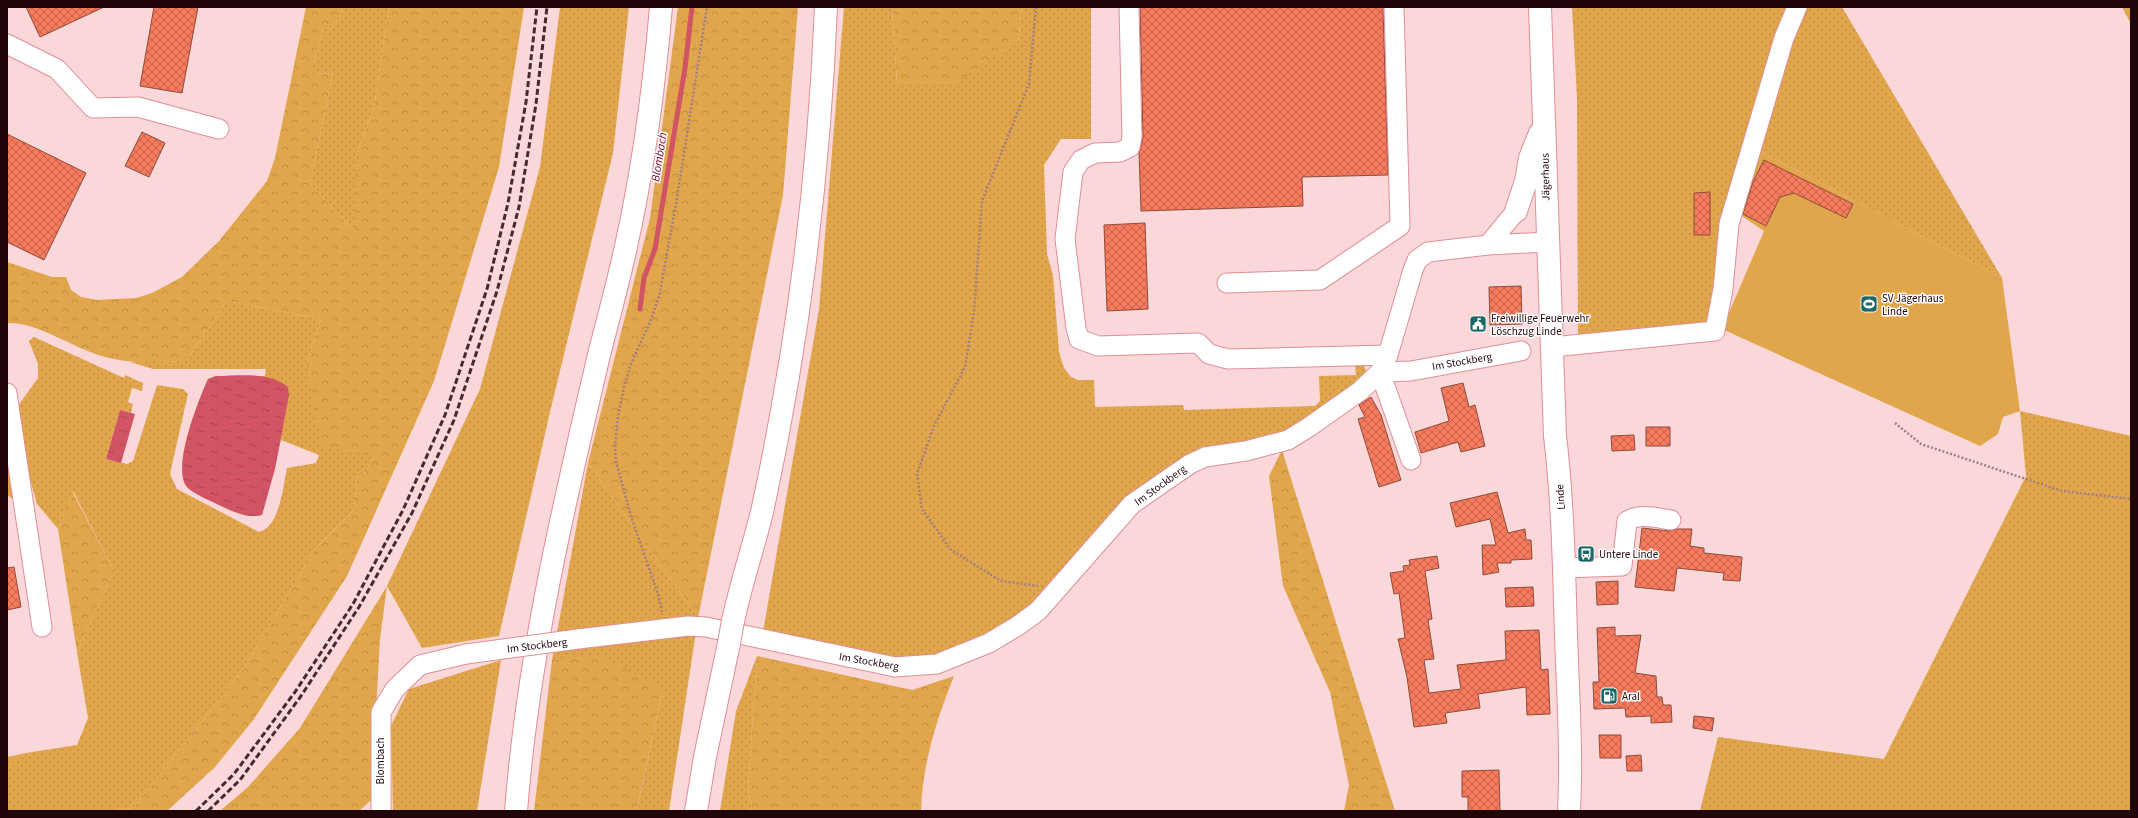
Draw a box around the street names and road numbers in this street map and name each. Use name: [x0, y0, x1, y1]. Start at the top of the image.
street label: Jägerhaus: [1538, 153, 1553, 201]
street label: Im Stockberg: [1431, 349, 1494, 374]
street label: Im Stockberg: [1131, 461, 1190, 509]
street label: Linde: [1552, 483, 1569, 510]
street label: Im Stockberg: [506, 634, 569, 657]
street label: Im Stockberg: [838, 649, 901, 674]
street label: Blombach: [373, 738, 388, 784]

